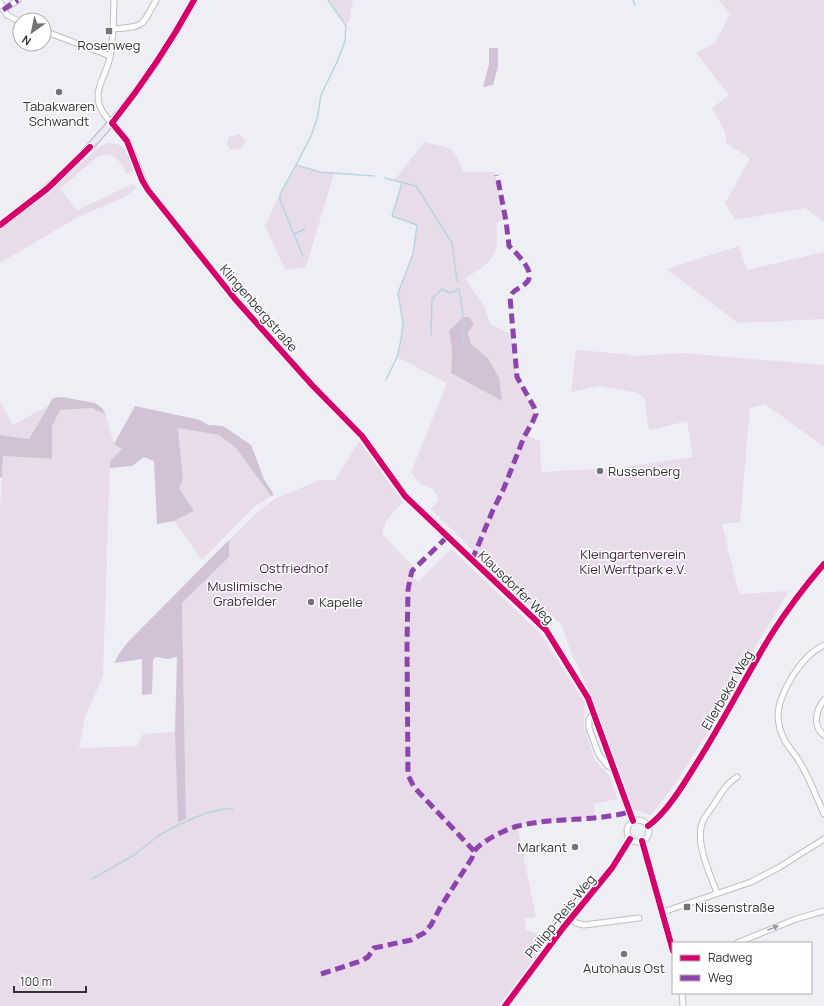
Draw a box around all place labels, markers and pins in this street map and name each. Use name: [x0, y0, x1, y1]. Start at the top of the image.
marker: Rosenweg: [104, 26, 114, 36]
place label: Rosenweg: [78, 36, 140, 54]
marker: Tabakwaren Schwandt: [54, 87, 64, 97]
place label: Tabakwaren Schwandt: [23, 97, 95, 130]
place label: Russenberg: [608, 462, 680, 480]
marker: Russenberg: [595, 466, 605, 476]
place label: Kapelle: [319, 593, 363, 611]
marker: Kapelle: [306, 597, 316, 607]
place label: Markant: [518, 838, 567, 856]
marker: Markant: [570, 842, 580, 852]
place label: Nissenstraße: [695, 898, 775, 916]
marker: Nissenstraße: [682, 902, 692, 912]
marker: Autohaus Ost: [619, 949, 629, 959]
place label: Autohaus Ost: [583, 959, 665, 977]

